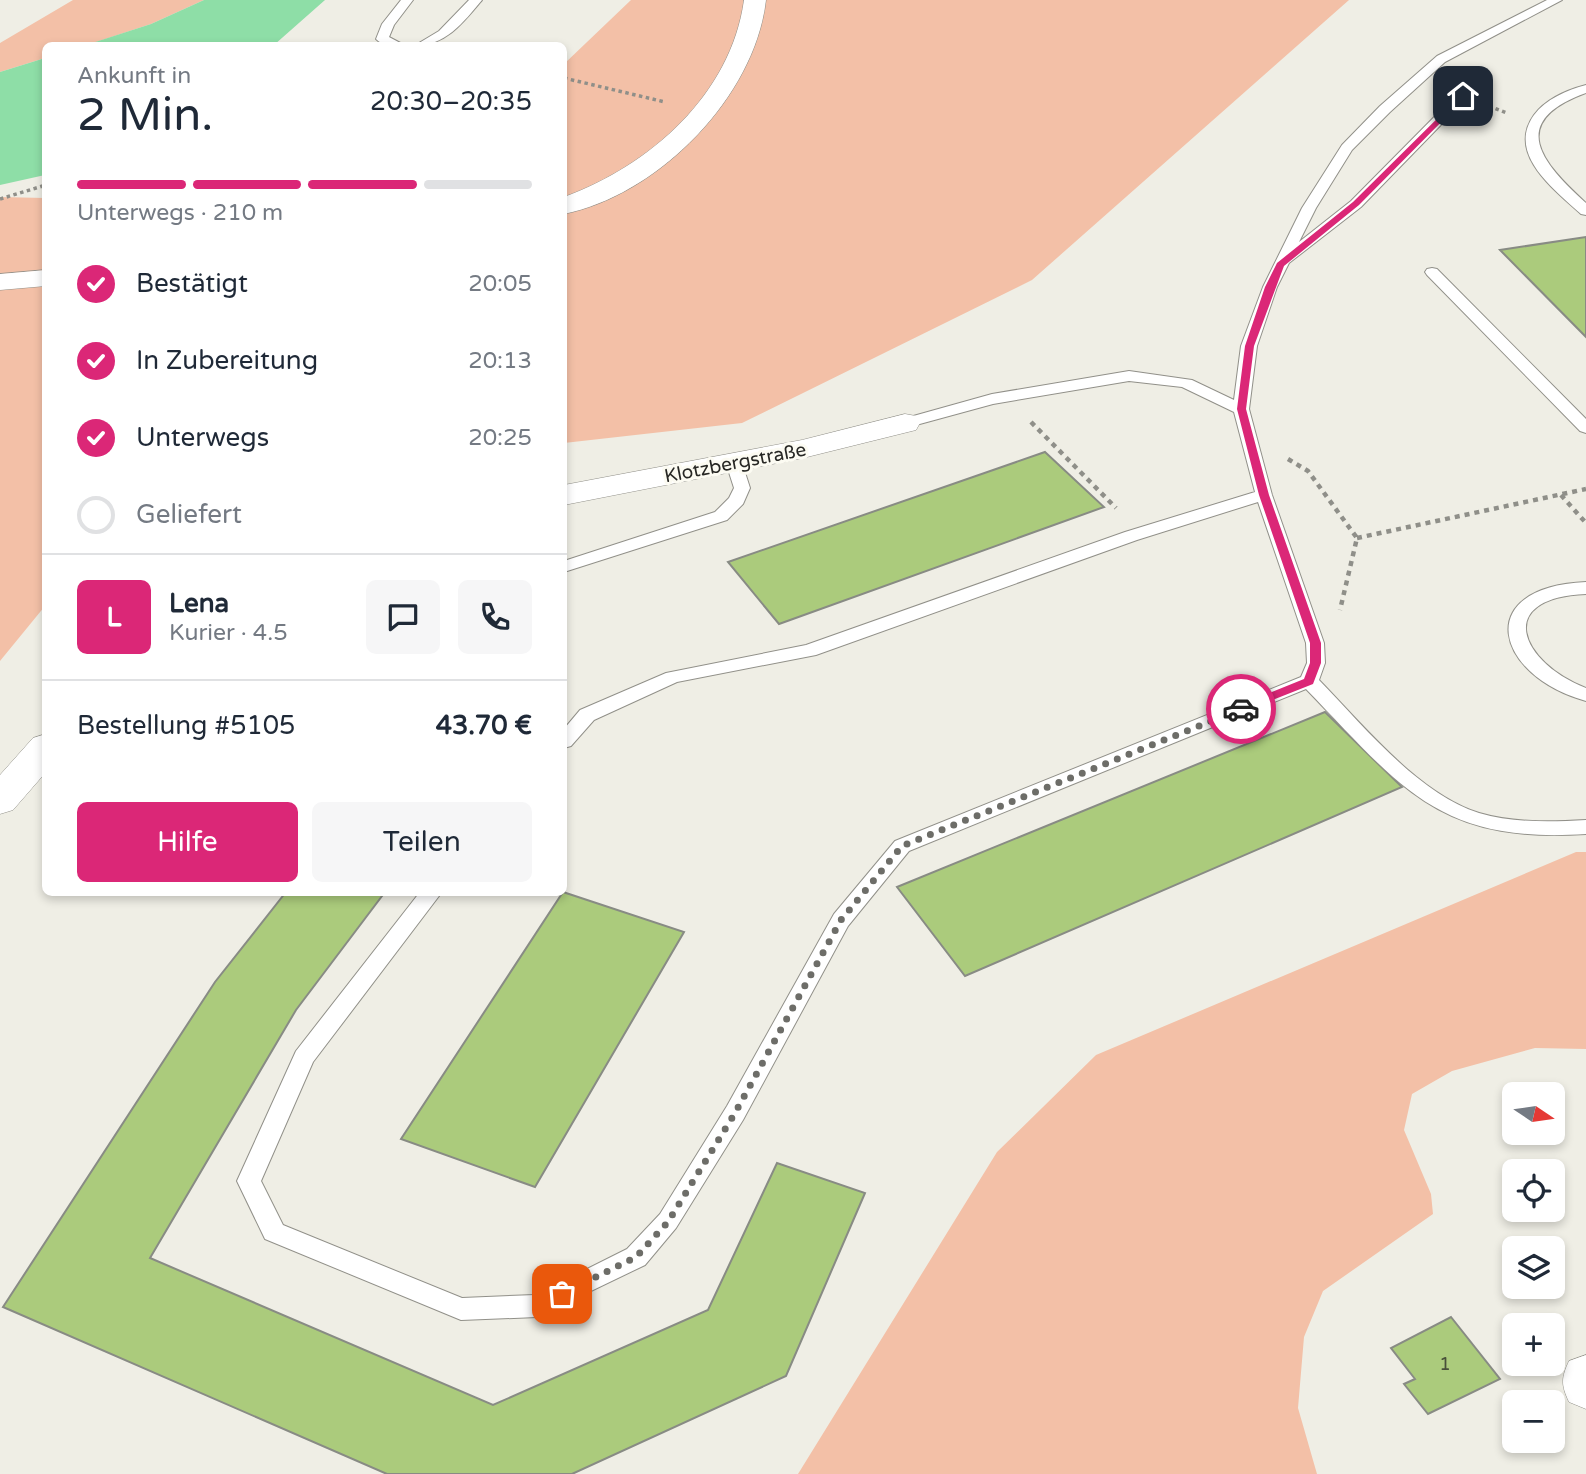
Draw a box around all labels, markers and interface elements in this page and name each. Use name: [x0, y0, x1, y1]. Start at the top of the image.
text: Ankunft in: [77, 62, 191, 90]
pin: [1433, 66, 1493, 126]
icon: home: [1444, 77, 1482, 115]
text: 20:30–20:35: [370, 86, 532, 117]
text: 2 Min.: [77, 88, 213, 143]
text: Unterwegs · 210 m: [77, 199, 283, 227]
icon: check: [77, 265, 115, 303]
text: Bestätigt: [136, 268, 248, 299]
text: 20:05: [468, 270, 532, 298]
icon: check: [77, 342, 115, 380]
text: In Zubereitung: [136, 345, 318, 376]
text: 20:13: [468, 347, 532, 375]
icon: check: [77, 419, 115, 457]
text: Unterwegs: [136, 422, 269, 453]
text: 20:25: [468, 424, 532, 452]
street label: Klotzbergstraße: [662, 438, 808, 488]
text: Geliefert: [136, 499, 242, 530]
button: chat: [366, 580, 440, 654]
button: phone: [458, 580, 532, 654]
text: Lena: [169, 588, 229, 619]
text: L: [107, 602, 121, 633]
text: Kurier · 4.5: [169, 619, 288, 647]
courier: [1206, 674, 1276, 744]
icon: car: [1222, 690, 1260, 728]
text: Bestellung #5105: [77, 710, 295, 741]
text: 43.70 €: [436, 710, 532, 741]
button: Hilfe: [77, 802, 298, 882]
button: Teilen: [312, 802, 532, 882]
north arrow: [1502, 1082, 1564, 1144]
map controls: [1502, 1082, 1565, 1453]
button: locate: [1502, 1159, 1565, 1222]
button: layers: [1502, 1236, 1565, 1299]
pin: [532, 1264, 592, 1324]
icon: bag: [543, 1275, 581, 1313]
button: +: [1502, 1313, 1565, 1376]
house number: 1: [1439, 1353, 1451, 1375]
button: −: [1502, 1390, 1565, 1453]

